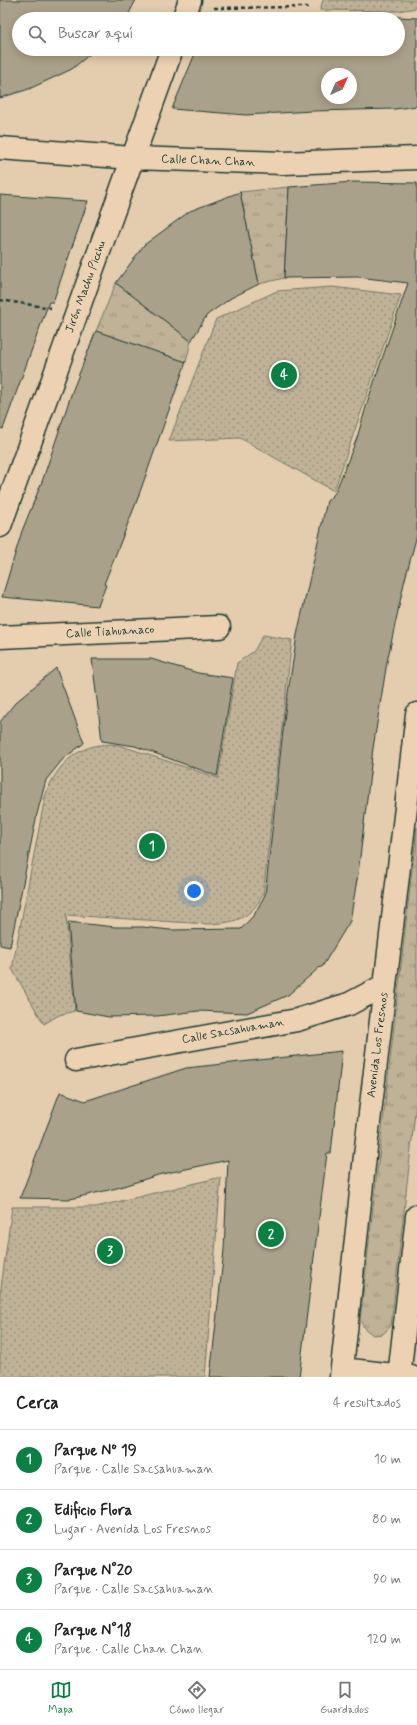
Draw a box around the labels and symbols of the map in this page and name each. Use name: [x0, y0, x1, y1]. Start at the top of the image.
north arrow: [321, 68, 357, 104]
street label: Calle Chan Chan: [161, 151, 256, 171]
street label: Jirón Machu Picchu: [62, 238, 110, 335]
pin: 4: [271, 360, 297, 390]
street label: Calle Tiahuanaco: [65, 622, 155, 642]
pin: 1: [139, 831, 165, 861]
your location: [184, 881, 204, 901]
street label: Avenida Los Fresnos: [364, 991, 393, 1099]
street label: Calle Sacsahuaman: [181, 1014, 286, 1048]
pin: 2: [258, 1219, 284, 1249]
pin: 3: [97, 1236, 123, 1266]

